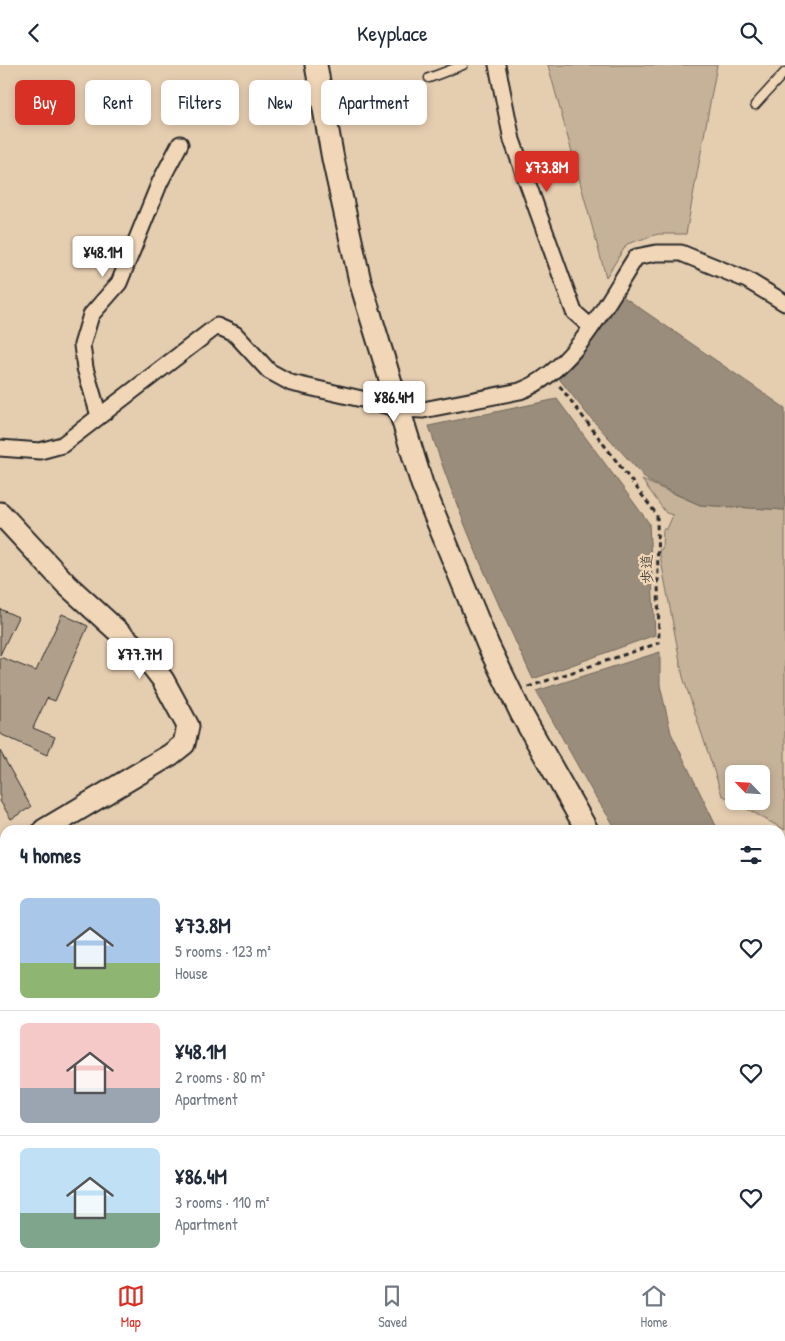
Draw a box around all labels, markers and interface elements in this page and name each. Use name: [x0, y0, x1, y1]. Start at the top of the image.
text: Keyplace: [357, 18, 428, 48]
icon: back: [20, 19, 48, 47]
icon: search: [737, 19, 765, 47]
chip: Buy: [15, 80, 75, 125]
chip: Rent: [85, 80, 151, 125]
chip: Filters: [161, 80, 239, 125]
chip: New: [249, 80, 311, 125]
chip: Apartment: [321, 80, 427, 125]
pin: ¥73.8M: [506, 151, 588, 193]
text: ¥73.8M: [526, 156, 568, 178]
pin: ¥48.1M: [62, 235, 144, 278]
text: ¥48.1M: [83, 241, 123, 263]
pin: ¥86.4M: [353, 381, 435, 423]
text: ¥86.4M: [374, 386, 414, 408]
street label: 歩道: [636, 554, 657, 584]
pin: ¥77.7M: [99, 637, 181, 680]
text: ¥77.7M: [118, 643, 162, 665]
north arrow: [725, 765, 770, 810]
map controls: [725, 765, 770, 810]
text: 4 homes: [20, 841, 81, 870]
icon: filters: [737, 841, 765, 869]
text: ¥73.8M: [175, 911, 231, 940]
icon: home: [60, 918, 120, 978]
icon: heart: [737, 934, 765, 962]
text: 5 rooms · 123 m²: [175, 940, 271, 962]
text: House: [175, 962, 208, 984]
text: ¥48.1M: [175, 1037, 226, 1066]
icon: home: [60, 1043, 120, 1103]
icon: heart: [737, 1059, 765, 1087]
text: 2 rooms · 80 m²: [175, 1066, 265, 1088]
text: Apartment: [175, 1088, 238, 1110]
text: ¥86.4M: [175, 1162, 227, 1191]
icon: home: [60, 1168, 120, 1228]
icon: heart: [737, 1184, 765, 1212]
text: 3 rooms · 110 m²: [175, 1191, 270, 1213]
text: Apartment: [175, 1213, 238, 1235]
tab: Map: [117, 1282, 145, 1331]
tab: Saved: [378, 1282, 407, 1331]
tab: Home: [640, 1282, 668, 1331]

